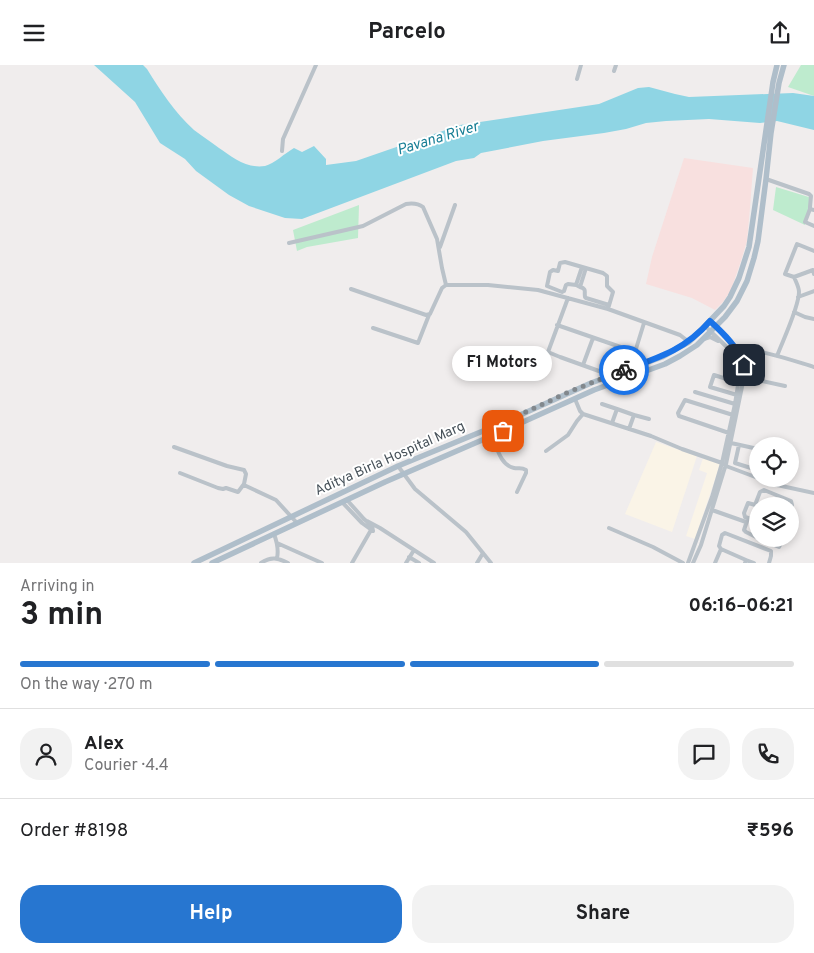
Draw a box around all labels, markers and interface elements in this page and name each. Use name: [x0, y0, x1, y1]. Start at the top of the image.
icon: menu: [20, 19, 48, 47]
text: Parcelo: [368, 19, 446, 46]
icon: share: [766, 19, 794, 47]
water label: Pavana River: [395, 117, 482, 160]
pin: [723, 344, 765, 386]
courier: [599, 345, 649, 395]
callout: F1 Motors: [453, 346, 553, 381]
icon: home: [730, 351, 758, 379]
text: F1 Motors: [467, 353, 537, 373]
icon: bike: [610, 356, 638, 384]
pin: [482, 410, 524, 452]
icon: bag: [489, 417, 517, 445]
street label: Aditya Birla Hospital Marg: [312, 418, 468, 500]
map controls: [749, 437, 799, 547]
button: locate: [749, 437, 799, 487]
button: layers: [749, 497, 799, 547]
text: Arriving in: [20, 577, 95, 597]
text: 06:16–06:21: [688, 594, 794, 618]
text: 3 min: [20, 596, 103, 636]
text: On the way · 270 m: [20, 675, 153, 695]
button: person: [20, 728, 72, 780]
button: chat: [678, 728, 730, 780]
button: phone: [742, 728, 794, 780]
text: Alex: [84, 732, 124, 756]
text: Courier · 4.4: [84, 756, 169, 776]
text: Order #8198: [20, 819, 128, 843]
text: ₹596: [747, 819, 794, 843]
button: Help: [20, 885, 402, 943]
button: Share: [412, 885, 794, 943]

